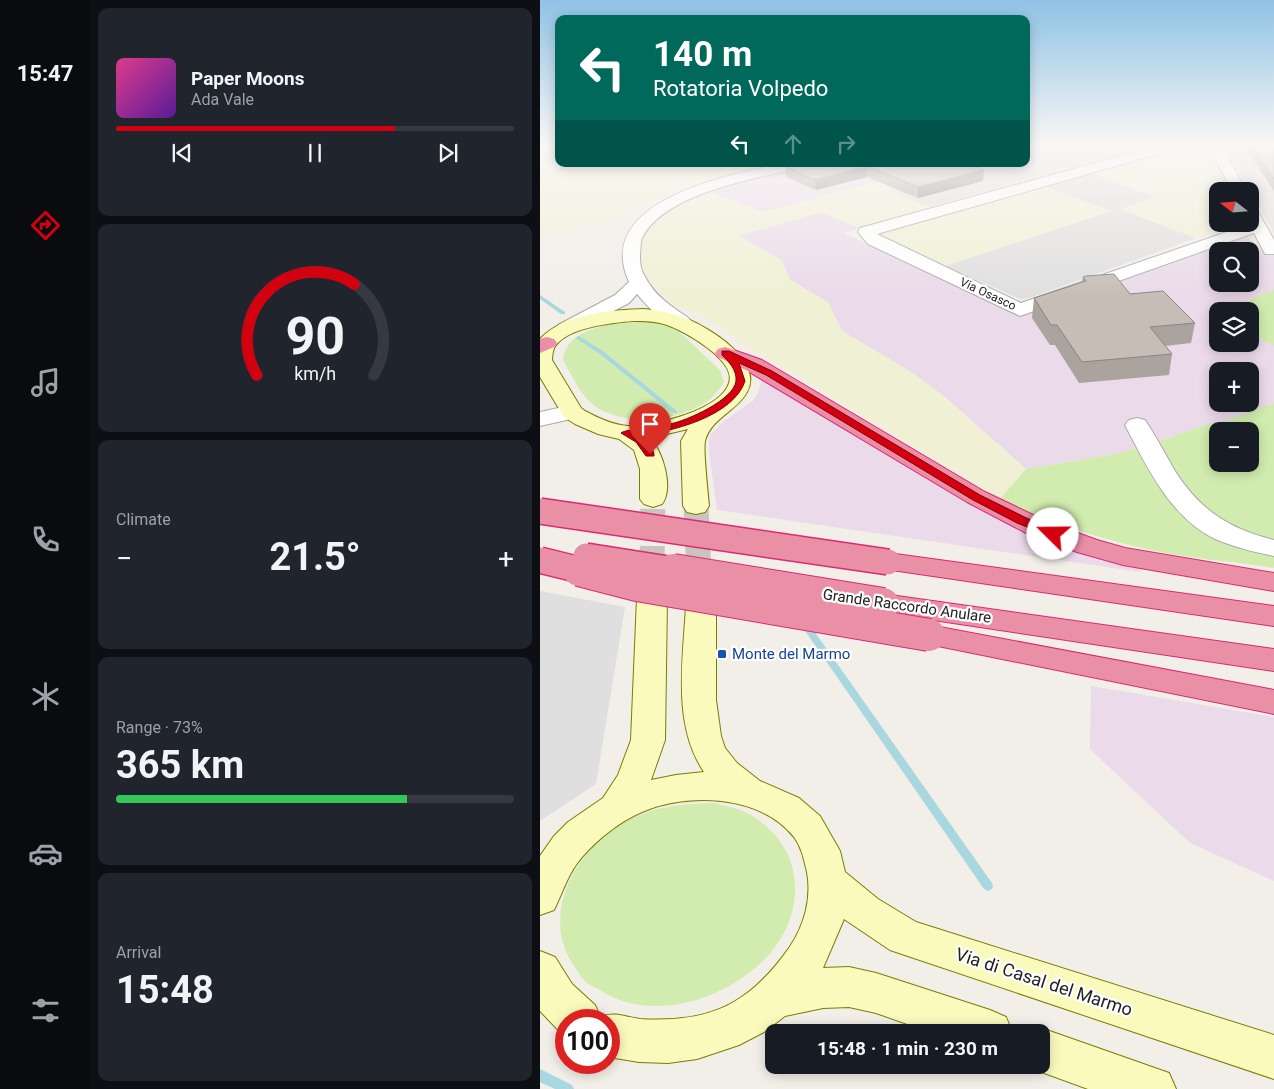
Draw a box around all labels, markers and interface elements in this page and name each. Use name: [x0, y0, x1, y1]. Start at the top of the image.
text: 140 m: [653, 34, 752, 75]
icon: left: [570, 35, 635, 100]
text: 15:47: [17, 61, 73, 86]
text: Paper Moons: [191, 67, 304, 90]
text: Rotatoria Volpedo: [653, 76, 828, 101]
text: Ada Vale: [191, 90, 254, 109]
icon: left: [726, 130, 754, 158]
icon: ahead: [779, 130, 807, 158]
icon: right: [832, 130, 860, 158]
icon: previous: [168, 139, 196, 167]
icon: pause: [301, 139, 329, 167]
icon: next: [434, 139, 462, 167]
north arrow: [1209, 182, 1259, 232]
map controls: [1209, 182, 1259, 472]
icon: directions: [28, 208, 63, 243]
button: search: [1209, 242, 1259, 292]
street label: Via Osasco: [958, 275, 1018, 313]
button: layers: [1209, 302, 1259, 352]
text: 90: [285, 306, 345, 367]
button: +: [1209, 362, 1259, 412]
text: km/h: [294, 363, 336, 384]
icon: music: [28, 365, 63, 400]
pin: [629, 403, 671, 454]
icon: arrive: [636, 410, 664, 438]
button: −: [1209, 422, 1259, 472]
position arrow: [1026, 507, 1078, 559]
text: Climate: [116, 510, 171, 529]
icon: phone: [28, 522, 63, 557]
text: 21.5°: [269, 535, 361, 579]
text: −: [116, 542, 132, 575]
text: +: [498, 542, 514, 575]
street label: Grande Raccordo Anulare: [822, 585, 992, 627]
place label: Monte del Marmo: [732, 645, 850, 663]
marker: Monte del Marmo: [716, 648, 728, 660]
icon: climate: [28, 679, 63, 714]
text: Range · 73%: [116, 718, 203, 737]
text: 365 km: [116, 743, 244, 787]
icon: car: [28, 836, 63, 871]
text: Arrival: [116, 943, 161, 962]
street label: Via di Casal del Marmo: [953, 943, 1135, 1020]
text: 15:48: [116, 968, 214, 1012]
icon: filters: [28, 993, 63, 1028]
speed limit sign: 100: [555, 1009, 620, 1074]
text: 15:48 · 1 min · 230 m: [817, 1037, 998, 1060]

